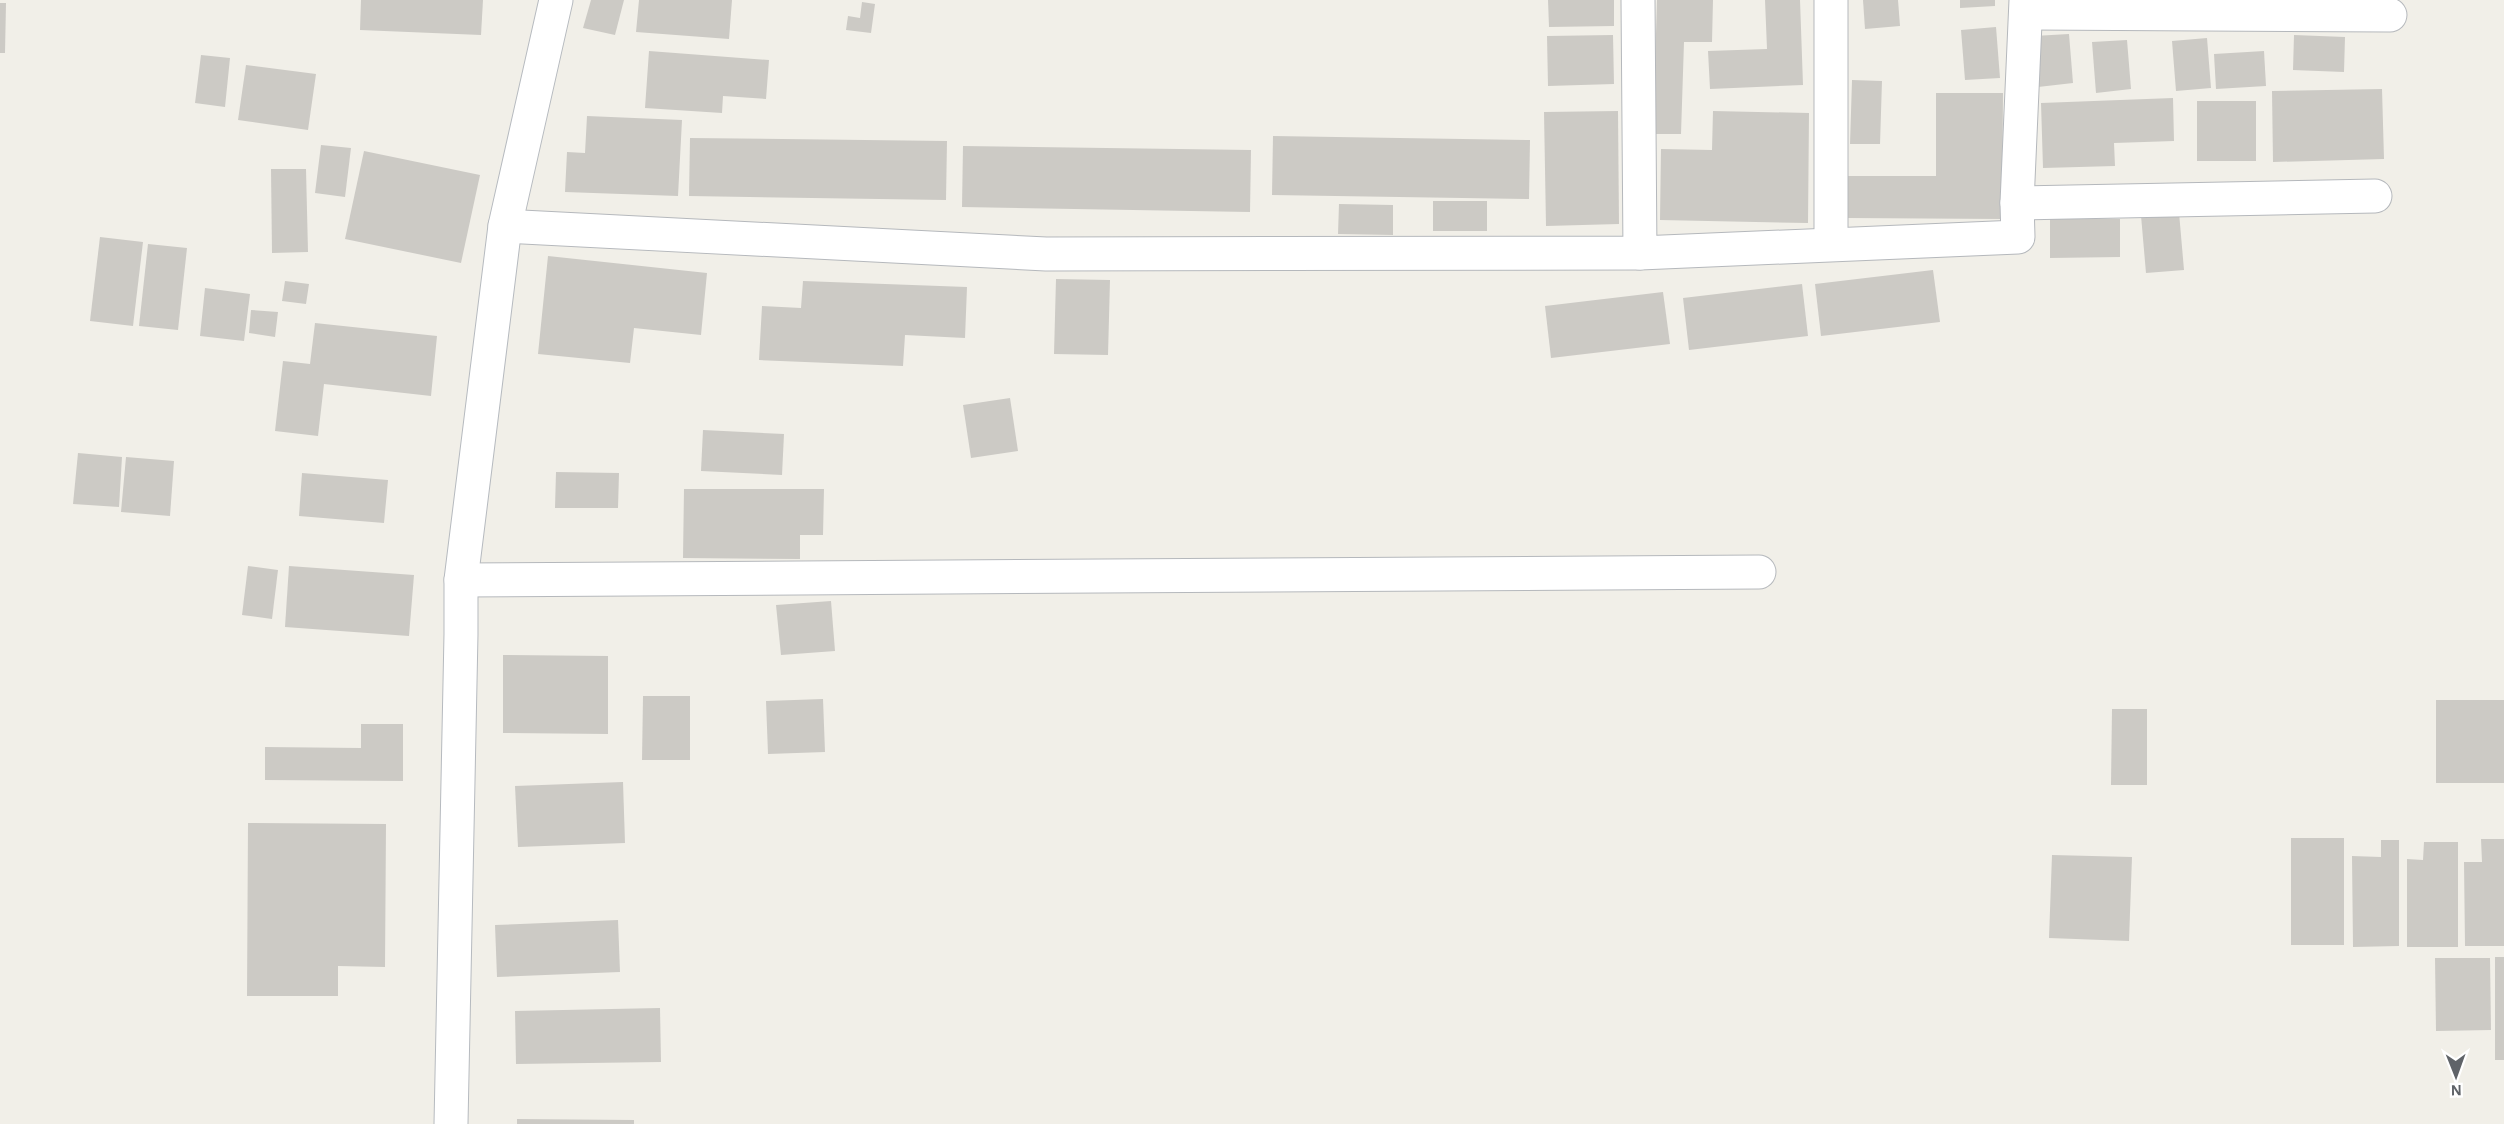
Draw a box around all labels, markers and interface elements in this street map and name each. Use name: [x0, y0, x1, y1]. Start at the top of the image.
north arrow: [2426, 1046, 2486, 1106]
text: N: [2451, 1082, 2462, 1098]

